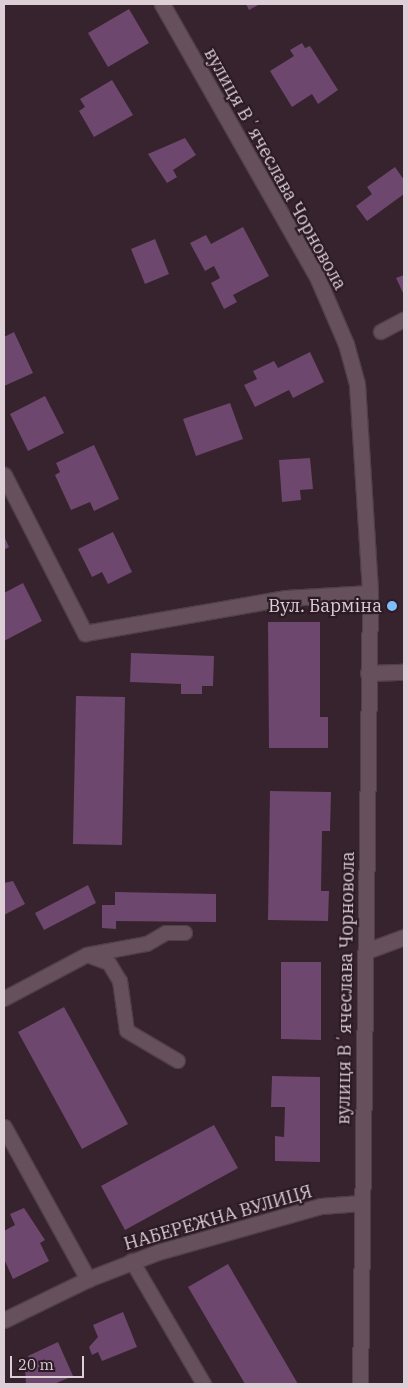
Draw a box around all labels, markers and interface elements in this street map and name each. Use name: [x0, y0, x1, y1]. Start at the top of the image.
street label: вулиця Вʼячеслава Чорновола: [199, 44, 351, 294]
place label: Вул. Барміна: [268, 595, 382, 617]
marker: Вул. Барміна: [386, 600, 398, 612]
street label: вулиця Вʼячеслава Чорновола: [333, 851, 359, 1125]
street label: НАБЕРЕЖНА ВУЛИЦЯ: [121, 1181, 315, 1255]
scale bar: [12, 1346, 86, 1378]
text: 20 m: [18, 1355, 54, 1374]

